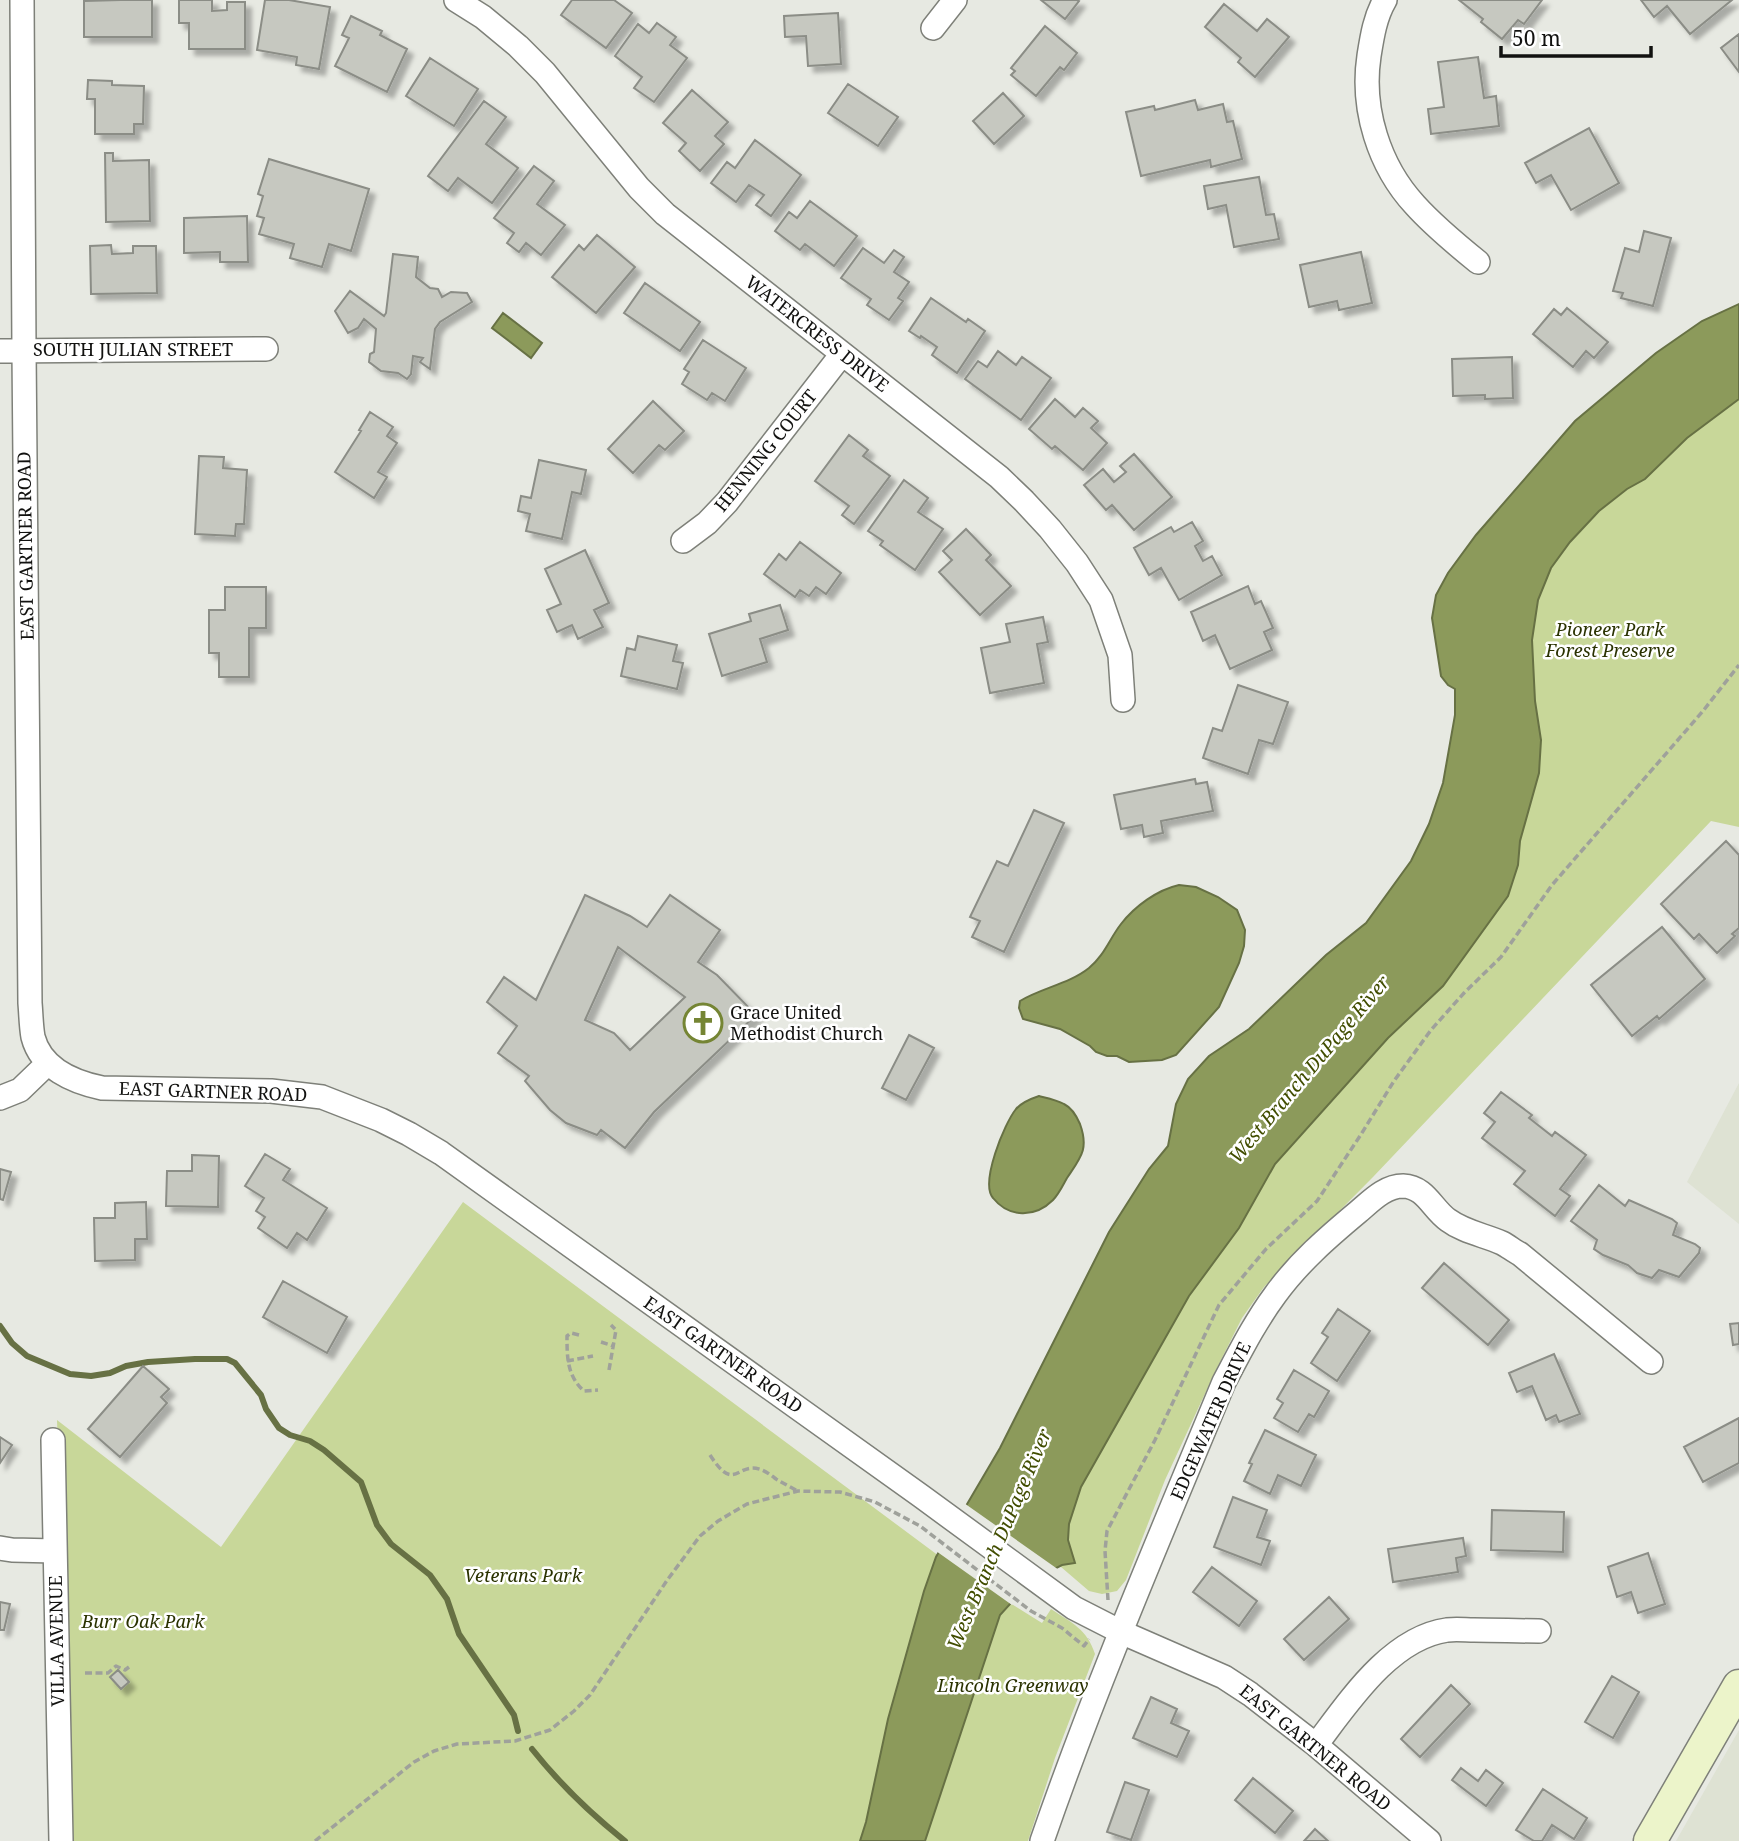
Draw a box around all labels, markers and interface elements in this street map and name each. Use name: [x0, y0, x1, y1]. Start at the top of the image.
scale bar: [1501, 14, 1652, 58]
text: 50 m: [1512, 24, 1561, 52]
street label: WATERCRESS DRIVE: [741, 270, 894, 397]
street label: SOUTH JULIAN STREET: [33, 337, 233, 361]
street label: HENNING COURT: [709, 384, 822, 516]
street label: EAST GARTNER ROAD: [11, 451, 39, 641]
park label: Pioneer Park Forest Preserve: [1544, 617, 1675, 662]
water label: West Branch DuPage River: [1223, 970, 1395, 1168]
place label: Grace United Methodist Church: [730, 1000, 883, 1045]
church icon: Grace United Methodist Church: [682, 1002, 724, 1044]
street label: EAST GARTNER ROAD: [118, 1076, 308, 1106]
street label: EAST GARTNER ROAD: [639, 1290, 808, 1418]
street label: EDGEWATER DRIVE: [1164, 1338, 1256, 1503]
water label: West Branch DuPage River: [941, 1425, 1057, 1653]
park label: Veterans Park: [464, 1563, 583, 1587]
street label: VILLA AVENUE: [43, 1575, 69, 1707]
park label: Burr Oak Park: [80, 1609, 205, 1633]
park label: Lincoln Greenway: [936, 1673, 1089, 1697]
street label: EAST GARTNER ROAD: [1235, 1679, 1397, 1816]

